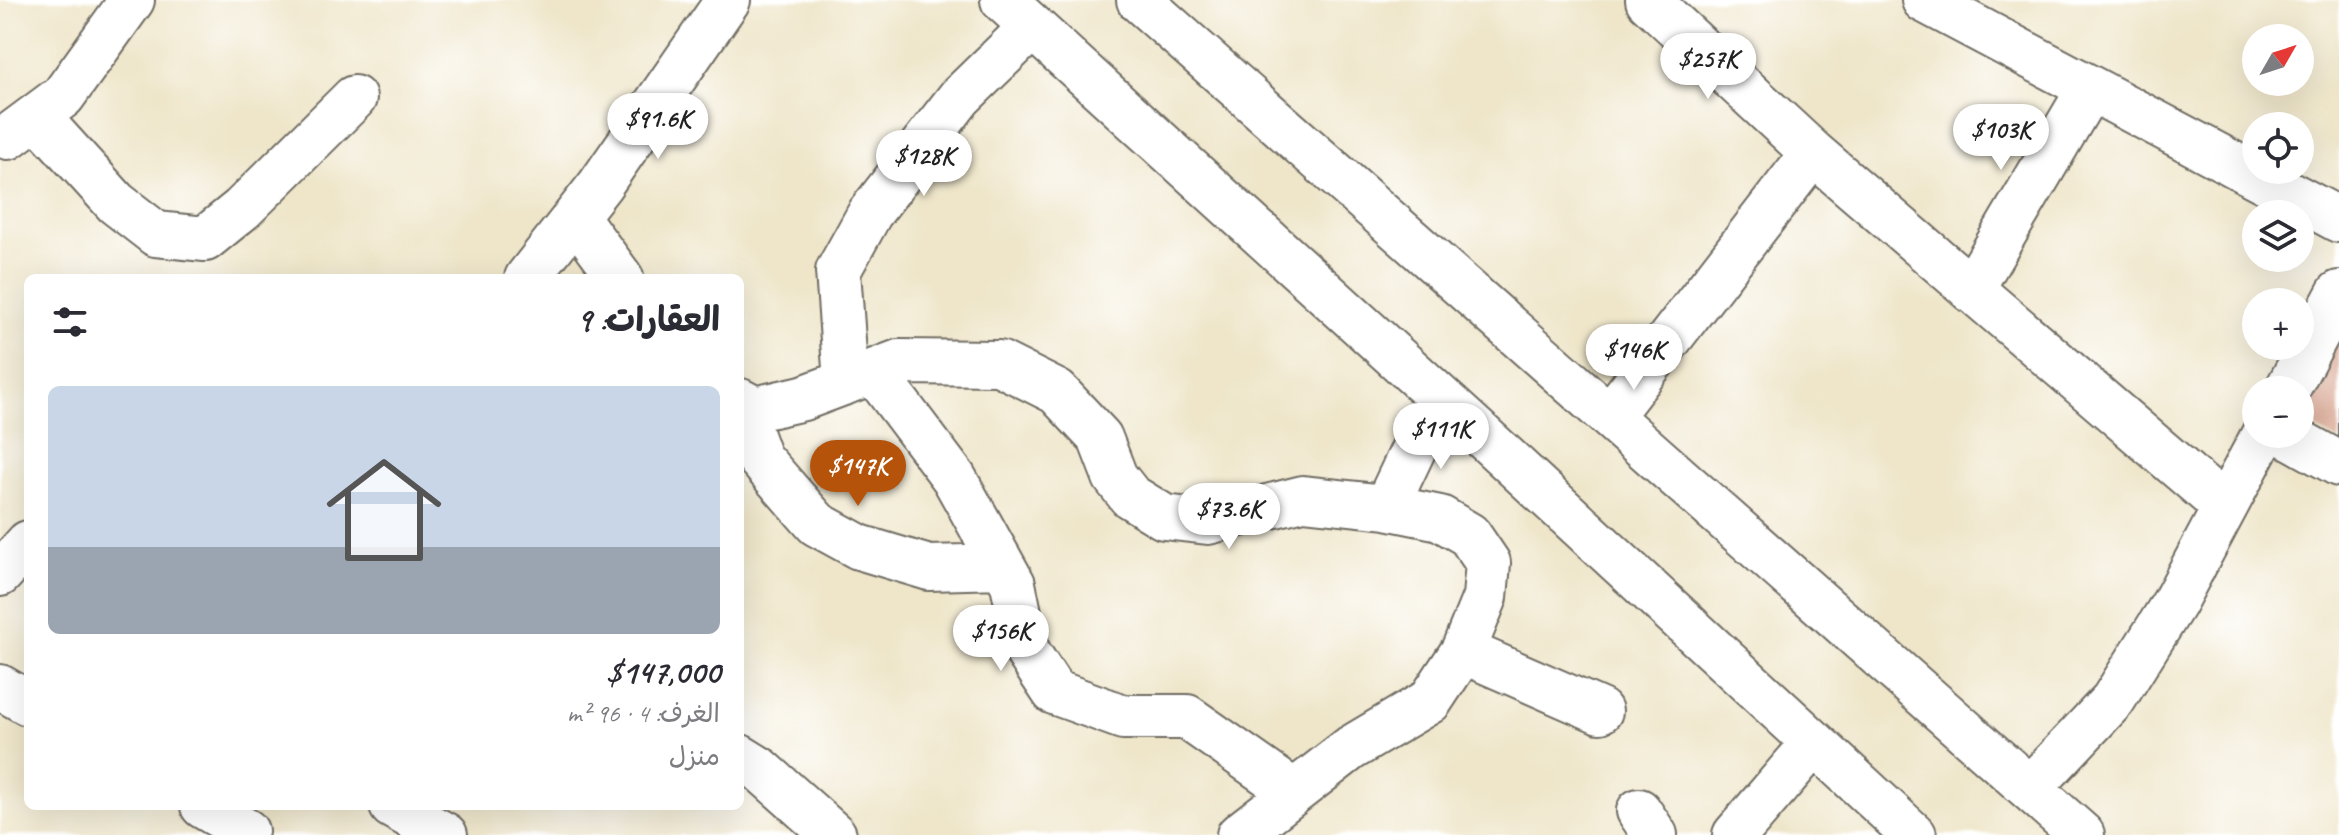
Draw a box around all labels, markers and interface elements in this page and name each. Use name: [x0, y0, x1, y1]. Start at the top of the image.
north arrow: [2242, 24, 2314, 96]
map controls: [2242, 24, 2314, 448]
pin: $257K: [1652, 33, 1764, 101]
text: $257K: [1678, 42, 1738, 75]
pin: $91.6K: [593, 93, 723, 161]
text: $91.6K: [625, 102, 691, 135]
pin: $103K: [1945, 104, 2057, 172]
button: locate: [2242, 112, 2314, 184]
text: $103K: [1971, 113, 2031, 146]
pin: $128K: [868, 130, 980, 198]
text: $128K: [894, 139, 954, 172]
button: layers: [2242, 200, 2314, 272]
button: +: [2242, 288, 2314, 360]
text: العقارات: 9: [576, 298, 720, 341]
icon: filters: [48, 300, 92, 344]
pin: $146K: [1578, 324, 1690, 392]
text: $146K: [1604, 333, 1664, 366]
button: −: [2242, 376, 2314, 448]
pin: $111K: [1385, 403, 1497, 471]
text: $111K: [1411, 412, 1471, 445]
icon: home: [312, 438, 456, 582]
pin: $147K: [802, 440, 914, 508]
text: $147K: [828, 449, 888, 482]
pin: $73.6K: [1164, 483, 1294, 551]
text: $73.6K: [1196, 492, 1262, 525]
pin: $156K: [945, 605, 1057, 673]
text: $156K: [971, 614, 1031, 647]
text: $147,000: [606, 650, 720, 693]
text: الغرف: 4 · 96 m²: [567, 697, 720, 730]
text: منزل: [669, 740, 720, 773]

